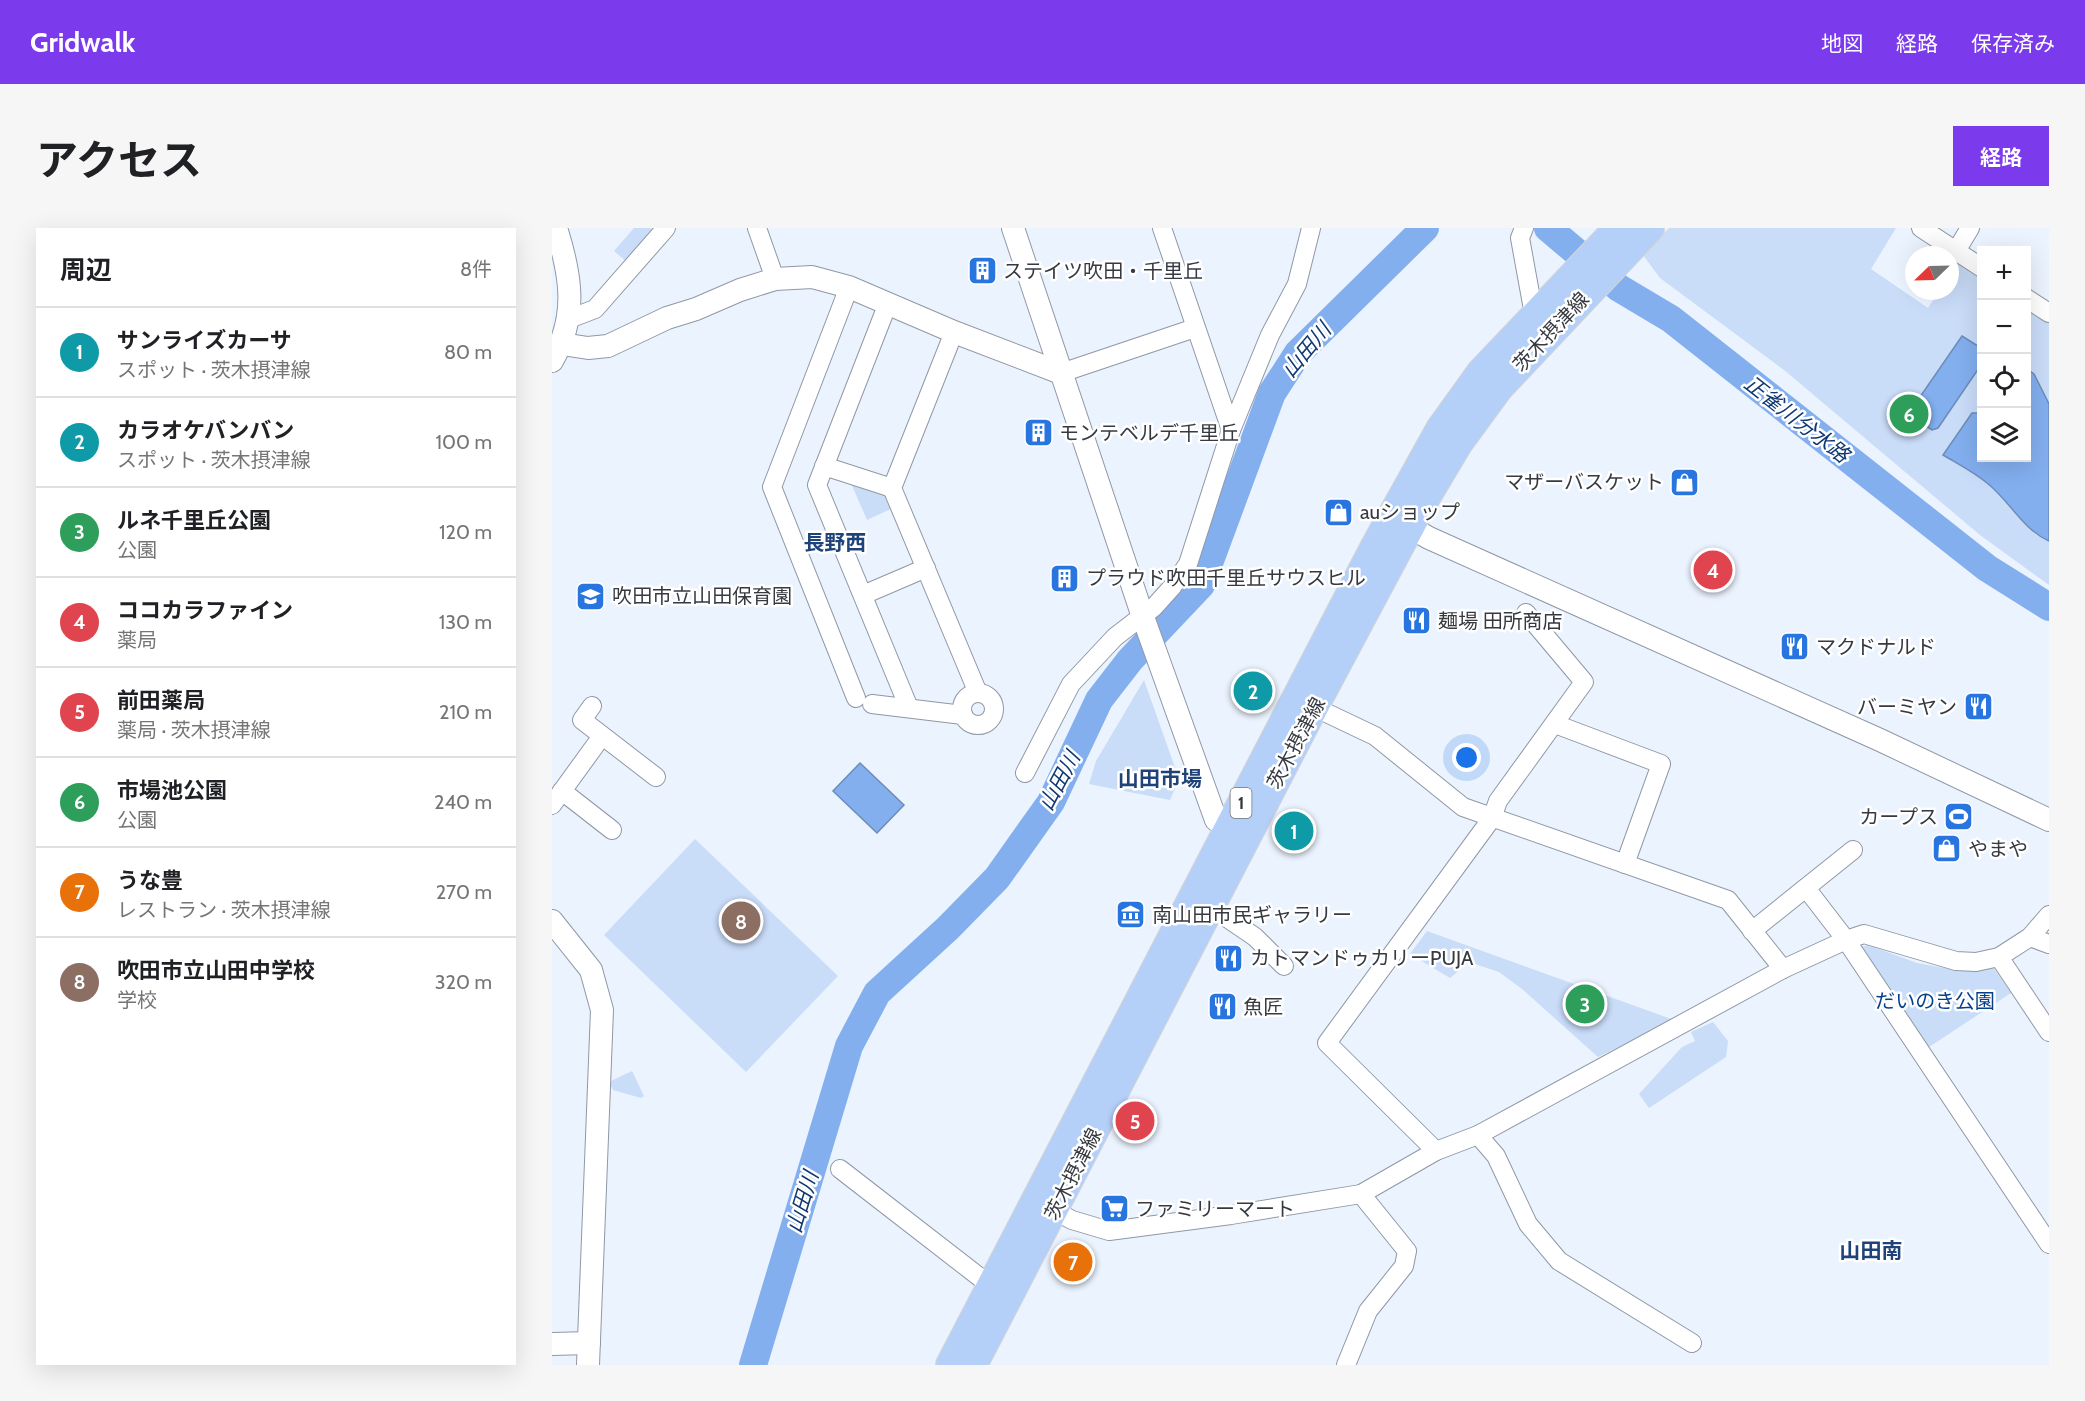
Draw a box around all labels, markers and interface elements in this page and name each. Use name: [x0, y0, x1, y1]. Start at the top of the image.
text: Gridwalk: [30, 25, 135, 59]
text: 地図: [1821, 31, 1863, 56]
text: 経路: [1896, 31, 1938, 56]
text: 保存済み: [1971, 31, 2055, 56]
button: 経路: [1953, 126, 2049, 186]
text: アクセス: [36, 134, 202, 186]
north arrow: [1905, 246, 1959, 300]
map controls: [1977, 246, 2031, 462]
button: +: [1977, 246, 2031, 300]
text: 周辺: [60, 254, 112, 286]
building icon: ステイツ吹田・千里丘: [966, 255, 998, 287]
text: 8件: [460, 257, 492, 281]
place label: ステイツ吹田・千里丘: [1003, 259, 1203, 283]
street label: 茨木摂津線: [1508, 287, 1594, 377]
button: −: [1977, 300, 2031, 354]
water label: 山田川: [1276, 316, 1337, 382]
text: サンライズカーサ: [117, 327, 292, 354]
text: 1: [76, 340, 83, 364]
text: 80 m: [444, 340, 492, 364]
button: locate: [1977, 354, 2031, 408]
text: スポット · 茨木摂津線: [117, 358, 311, 382]
water label: 正雀川分水路: [1740, 370, 1856, 469]
pin: 6: [1890, 392, 1928, 436]
button: layers: [1977, 408, 2031, 462]
text: カラオケバンバン: [117, 417, 294, 444]
building icon: モンテベルデ千里丘: [1022, 417, 1054, 449]
place label: モンテベルデ千里丘: [1059, 421, 1239, 445]
text: 2: [74, 430, 85, 454]
text: 100 m: [436, 430, 492, 454]
text: スポット · 茨木摂津線: [117, 448, 311, 472]
shop icon: マザーバスケット: [1669, 466, 1701, 498]
place label: マザーバスケット: [1504, 470, 1664, 494]
shop icon: auショップ: [1323, 496, 1355, 528]
place label: auショップ: [1360, 500, 1460, 524]
text: ルネ千里丘公園: [117, 507, 271, 534]
text: 3: [74, 520, 85, 544]
text: 120 m: [439, 520, 492, 544]
district label: 長野西: [804, 530, 867, 555]
text: 公園: [117, 538, 157, 562]
pin: 4: [1694, 548, 1732, 592]
building icon: プラウド吹田千里丘サウスヒル: [1049, 562, 1081, 594]
place label: プラウド吹田千里丘サウスヒル: [1086, 566, 1366, 590]
school or university icon: 吹田市立山田保育園: [575, 580, 607, 612]
place label: 吹田市立山田保育園: [612, 584, 792, 608]
text: ココカラファイン: [117, 597, 293, 624]
restaurant icon: 麺場 田所商店: [1401, 605, 1433, 637]
place label: 麺場 田所商店: [1438, 609, 1563, 633]
text: 4: [73, 610, 86, 634]
text: 130 m: [439, 610, 492, 634]
text: 薬局: [117, 628, 157, 652]
restaurant icon: マクドナルド: [1779, 631, 1811, 663]
place label: マクドナルド: [1816, 635, 1936, 659]
pin: 2: [1234, 668, 1272, 714]
text: 前田薬局: [117, 687, 205, 714]
restaurant icon: バーミヤン: [1962, 691, 1994, 723]
street label: 茨木摂津線: [1262, 693, 1330, 793]
place label: バーミヤン: [1857, 695, 1957, 719]
text: 5: [74, 700, 85, 724]
text: 210 m: [439, 700, 492, 724]
text: 薬局 · 茨木摂津線: [117, 718, 271, 742]
your location: [1452, 743, 1481, 772]
water label: 山田川: [1033, 746, 1086, 815]
district label: 山田市場: [1118, 766, 1202, 791]
text: 市場池公園: [117, 777, 227, 804]
road number: 1: [1230, 788, 1252, 818]
text: 6: [74, 790, 85, 814]
text: 240 m: [434, 790, 492, 814]
sports icon: カープス: [1943, 801, 1975, 833]
place label: カープス: [1859, 805, 1938, 829]
text: 公園: [117, 808, 157, 832]
pin: 1: [1274, 808, 1314, 854]
shop icon: やまや: [1931, 833, 1963, 865]
place label: やまや: [1968, 837, 2028, 861]
text: うな豊: [117, 867, 183, 894]
text: 7: [74, 880, 85, 904]
text: 270 m: [436, 880, 492, 904]
text: レストラン · 茨木摂津線: [117, 898, 331, 922]
pin: 8: [722, 898, 760, 944]
museum icon: 南山田市民ギャラリー: [1115, 899, 1147, 931]
place label: 南山田市民ギャラリー: [1152, 903, 1352, 927]
restaurant icon: カトマンドゥカリーPUJA: [1213, 942, 1245, 974]
place label: カトマンドゥカリーPUJA: [1250, 946, 1474, 970]
text: 吹田市立山田中学校: [117, 957, 315, 984]
text: 8: [73, 970, 86, 994]
text: 320 m: [435, 970, 492, 994]
pin: 3: [1566, 982, 1604, 1026]
text: 学校: [117, 988, 157, 1012]
park label: だいのき公園: [1875, 989, 1995, 1013]
restaurant icon: 魚匠: [1206, 991, 1238, 1023]
place label: 魚匠: [1243, 995, 1283, 1019]
pin: 5: [1116, 1098, 1154, 1144]
street label: 茨木摂津線: [1040, 1124, 1106, 1224]
water label: 山田川: [781, 1166, 824, 1236]
supermarket icon: ファミリーマート: [1098, 1193, 1130, 1225]
place label: ファミリーマート: [1135, 1197, 1295, 1221]
district label: 山田南: [1840, 1238, 1903, 1263]
pin: 7: [1054, 1240, 1092, 1284]

